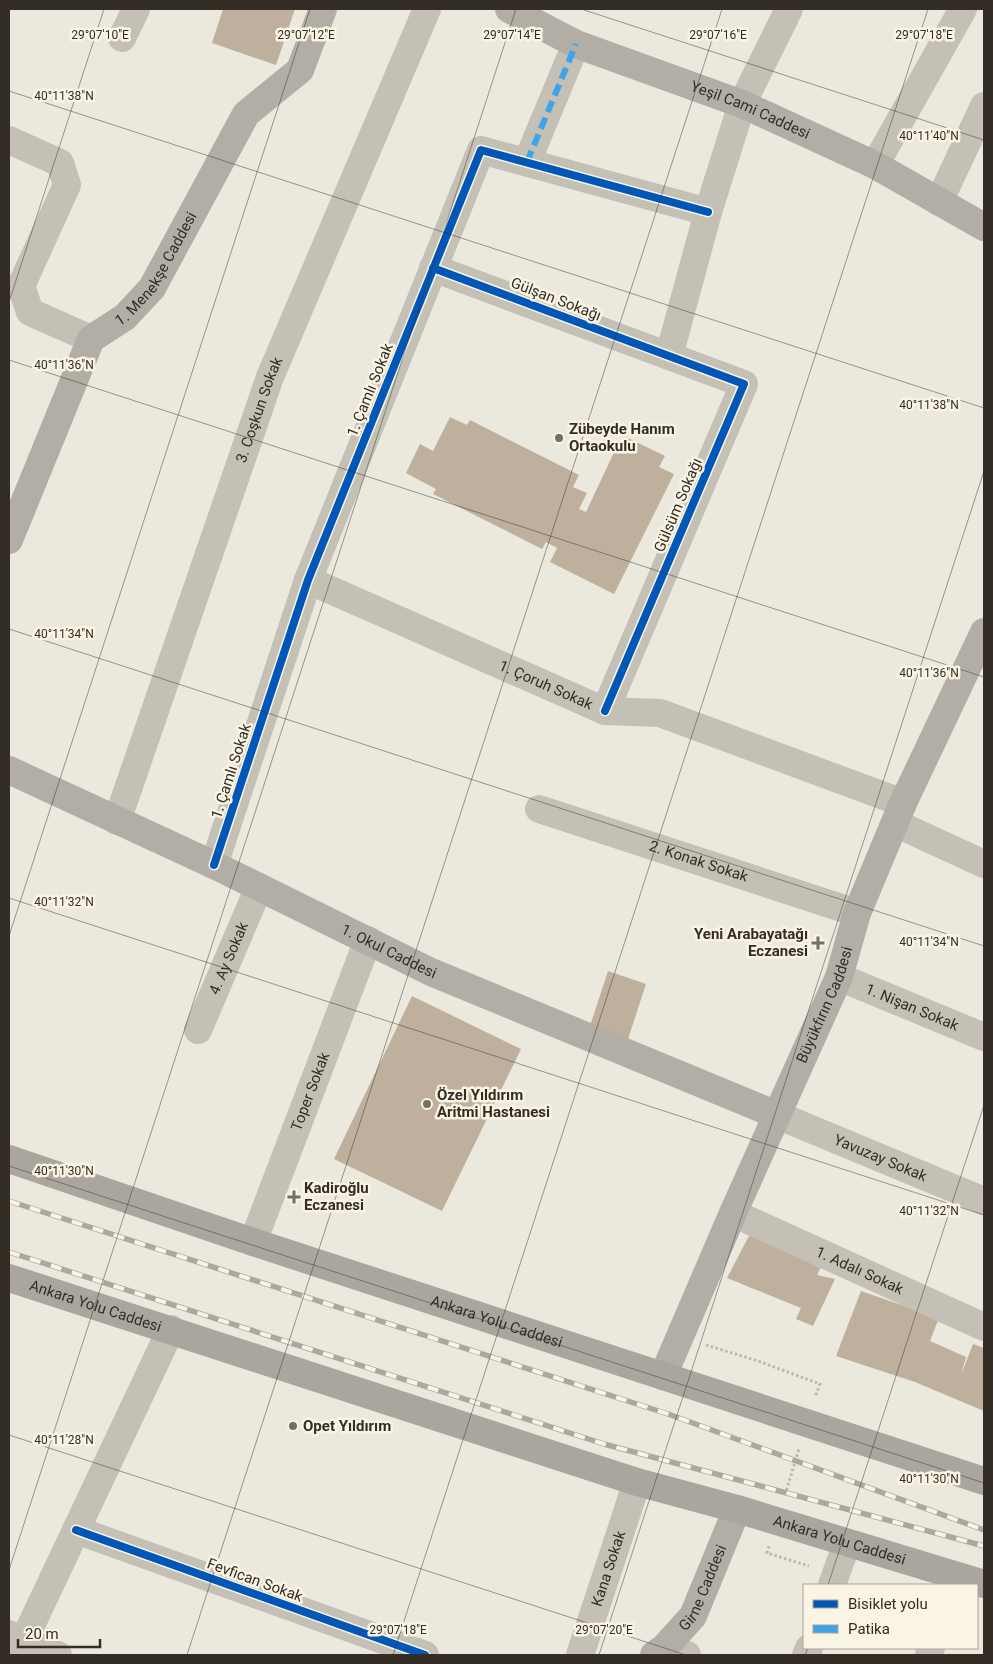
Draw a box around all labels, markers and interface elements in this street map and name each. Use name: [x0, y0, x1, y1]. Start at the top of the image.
text: 29°07'10"E: [71, 28, 129, 42]
text: 29°07'12"E: [277, 28, 335, 42]
text: 29°07'14"E: [483, 28, 541, 42]
text: 29°07'16"E: [689, 28, 747, 42]
text: 29°07'18"E: [895, 28, 953, 42]
street label: Yeşil Cami Caddesi: [688, 77, 813, 143]
text: 40°11'38"N: [34, 89, 94, 103]
text: 40°11'40"N: [899, 129, 959, 143]
street label: 1. Menekşe Caddesi: [112, 209, 200, 330]
street label: Gülşan Sokağı: [508, 274, 604, 324]
street label: 1. Çamlı Sokak: [343, 340, 397, 439]
street label: 3. Coşkun Sokak: [232, 354, 287, 465]
text: 40°11'36"N: [34, 358, 94, 372]
text: 40°11'38"N: [899, 398, 959, 412]
place label: Zübeyde Hanım Ortaokulu: [569, 420, 675, 455]
marker: Zübeyde Hanım Ortaokulu: [553, 432, 565, 444]
street label: Gülsüm Sokağı: [650, 455, 706, 555]
text: 40°11'34"N: [34, 627, 94, 641]
street label: 1. Çoruh Sokak: [496, 656, 596, 714]
text: 40°11'36"N: [899, 666, 959, 680]
street label: 1. Çamlı Sokak: [207, 721, 255, 821]
street label: 2. Konak Sokak: [647, 837, 751, 886]
text: 40°11'32"N: [34, 895, 94, 909]
street label: 4. Ay Sokak: [205, 919, 252, 997]
street label: 1. Okul Caddesi: [338, 920, 439, 982]
place label: Yeni Arabayatağı Eczanesi: [694, 925, 808, 960]
text: 40°11'34"N: [899, 935, 959, 949]
marker: Yeni Arabayatağı Eczanesi: [812, 937, 824, 949]
street label: Büyükfırın Caddesi: [793, 945, 856, 1066]
street label: 1. Nişan Sokak: [863, 980, 962, 1035]
street label: Toper Sokak: [287, 1049, 334, 1133]
place label: Özel Yıldırım Aritmi Hastanesi: [437, 1086, 550, 1121]
marker: Özel Yıldırım Aritmi Hastanesi: [421, 1098, 433, 1110]
street label: Yavuzay Sokak: [831, 1131, 930, 1185]
text: 40°11'30"N: [34, 1164, 94, 1178]
place label: Kadiroğlu Eczanesi: [304, 1179, 369, 1214]
marker: Kadiroğlu Eczanesi: [288, 1191, 300, 1203]
text: 40°11'32"N: [899, 1204, 959, 1218]
street label: 1. Adalı Sokak: [813, 1243, 907, 1298]
street label: Ankara Yolu Caddesi: [27, 1276, 164, 1336]
street label: Ankara Yolu Caddesi: [428, 1292, 565, 1352]
place label: Opet Yıldırım: [303, 1417, 391, 1435]
marker: Opet Yıldırım: [287, 1420, 299, 1432]
text: 40°11'28"N: [34, 1433, 94, 1447]
text: 40°11'30"N: [899, 1472, 959, 1486]
street label: Ankara Yolu Caddesi: [771, 1512, 908, 1569]
street label: Kana Sokak: [588, 1528, 629, 1609]
street label: Girne Caddesi: [675, 1542, 730, 1635]
street label: Fevfican Sokak: [205, 1554, 306, 1606]
legend: [803, 1584, 978, 1649]
text: Bisiklet yolu: [848, 1595, 928, 1613]
scale bar: [18, 1616, 100, 1648]
text: Patika: [848, 1620, 890, 1638]
text: 29°07'18"E: [369, 1623, 427, 1637]
text: 29°07'20"E: [575, 1623, 633, 1637]
text: 20 m: [25, 1625, 59, 1643]

